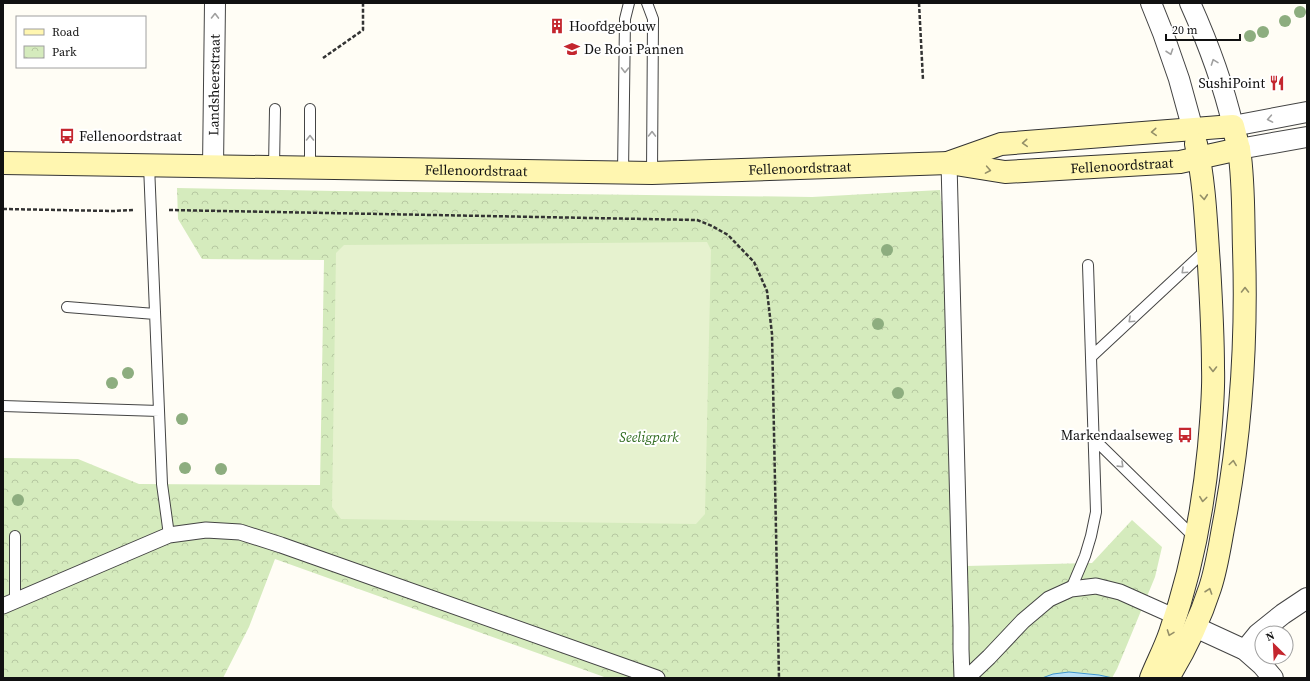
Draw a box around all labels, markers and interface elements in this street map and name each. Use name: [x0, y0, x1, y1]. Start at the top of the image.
one-way arrow: [211, 13, 219, 19]
legend: [16, 16, 146, 68]
place label: Hoofdgebouw: [569, 16, 656, 36]
scale bar: [1166, 16, 1240, 42]
building icon: Hoofdgebouw: [548, 17, 566, 35]
text: 20 m: [1172, 22, 1198, 38]
text: Road: [52, 24, 79, 40]
street label: Landsheerstraat: [203, 34, 225, 136]
place label: De Rooi Pannen: [584, 39, 685, 59]
school or university icon: De Rooi Pannen: [563, 40, 581, 58]
text: Park: [52, 44, 77, 60]
one-way arrow: [1165, 49, 1173, 56]
one-way arrow: [1211, 58, 1219, 65]
one-way arrow: [621, 67, 629, 73]
place label: SushiPoint: [1199, 73, 1265, 93]
restaurant icon: SushiPoint: [1268, 74, 1286, 92]
one-way arrow: [1267, 114, 1273, 123]
place label: Fellenoordstraat: [79, 126, 182, 146]
bus stop icon: Fellenoordstraat: [58, 127, 76, 145]
one-way arrow: [1151, 128, 1157, 137]
one-way arrow: [648, 131, 656, 137]
one-way arrow: [306, 135, 314, 141]
one-way arrow: [1022, 138, 1028, 147]
street label: Fellenoordstraat: [1070, 152, 1174, 178]
street label: Fellenoordstraat: [748, 156, 852, 180]
street label: Fellenoordstraat: [424, 159, 528, 181]
one-way arrow: [985, 165, 991, 173]
one-way arrow: [1199, 194, 1208, 200]
one-way arrow: [1181, 266, 1189, 274]
one-way arrow: [1240, 287, 1249, 293]
one-way arrow: [1128, 315, 1136, 323]
one-way arrow: [1209, 366, 1217, 372]
place label: Markendaalseweg: [1061, 425, 1173, 445]
bus stop icon: Markendaalseweg: [1176, 426, 1194, 444]
park label: Seeligpark: [619, 427, 679, 447]
one-way arrow: [1116, 460, 1124, 468]
one-way arrow: [1228, 460, 1237, 466]
one-way arrow: [1199, 496, 1208, 502]
one-way arrow: [1204, 587, 1213, 594]
north arrow: [1254, 625, 1294, 665]
text: N: [1263, 628, 1277, 645]
one-way arrow: [1166, 629, 1174, 636]

